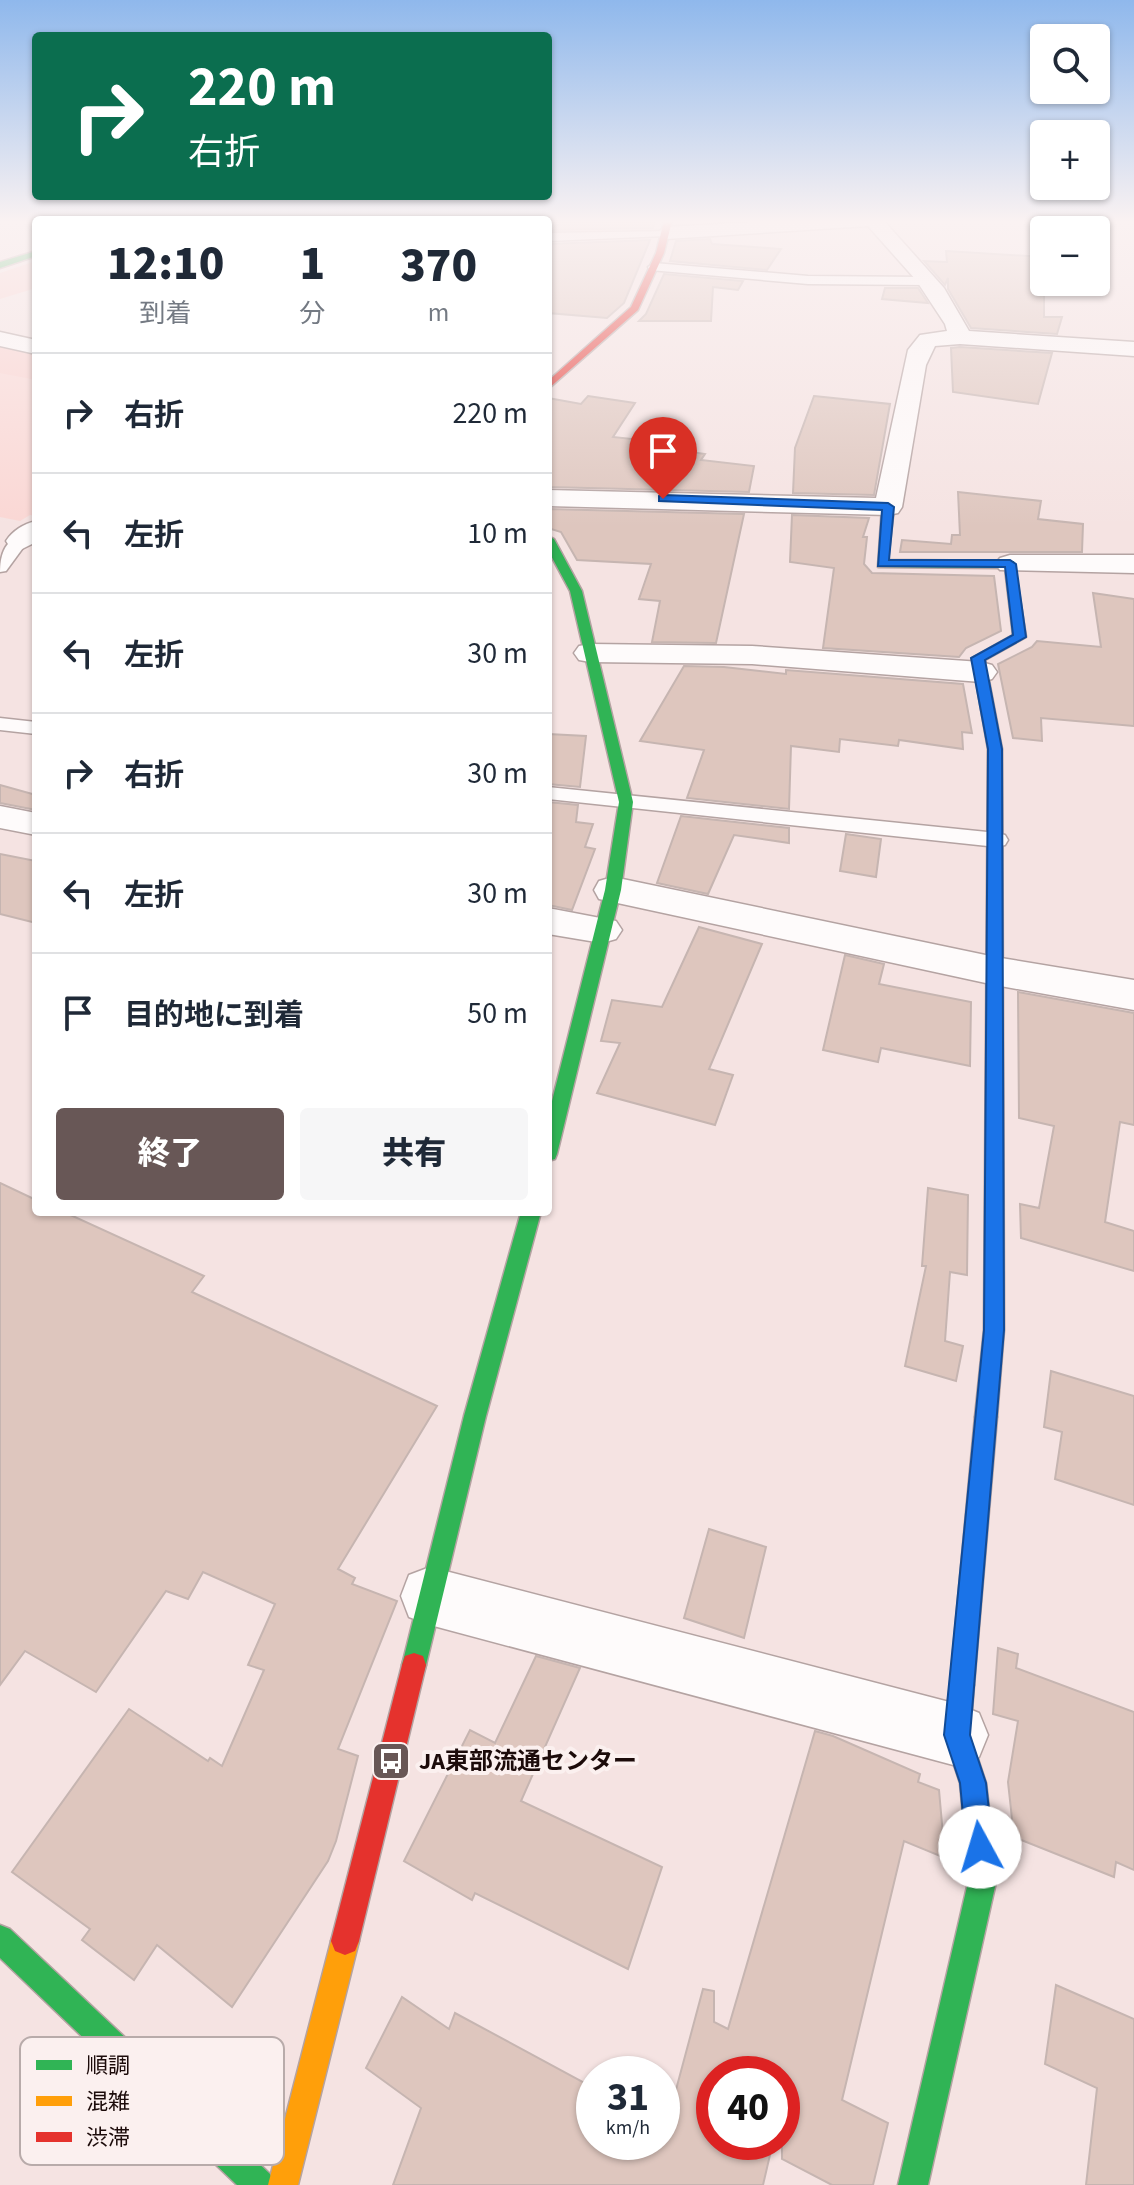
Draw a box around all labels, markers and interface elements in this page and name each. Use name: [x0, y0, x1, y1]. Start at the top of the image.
map controls: [1030, 24, 1110, 296]
button: search: [1030, 24, 1110, 104]
text: 220 m: [188, 48, 336, 127]
icon: right: [56, 64, 160, 168]
button: +: [1030, 120, 1110, 200]
text: 右折: [188, 127, 260, 178]
button: −: [1030, 216, 1110, 296]
text: 12:10: [107, 230, 224, 298]
text: 1: [299, 230, 325, 298]
text: 370: [400, 232, 477, 300]
text: m: [428, 294, 449, 331]
text: 到着: [140, 295, 192, 332]
text: 分: [299, 295, 325, 332]
icon: right: [56, 391, 100, 435]
text: 220 m: [452, 392, 528, 435]
text: 右折: [124, 394, 184, 437]
pin: [629, 417, 697, 499]
icon: arrive: [641, 429, 685, 473]
icon: left: [56, 511, 100, 555]
text: 10 m: [467, 512, 528, 555]
text: 左折: [124, 514, 184, 557]
icon: left: [56, 631, 100, 675]
text: 30 m: [467, 632, 528, 675]
text: 左折: [124, 634, 184, 677]
icon: right: [56, 751, 100, 795]
text: 30 m: [467, 752, 528, 795]
text: 右折: [124, 754, 184, 797]
icon: left: [56, 871, 100, 915]
text: 30 m: [467, 872, 528, 915]
text: 左折: [124, 874, 184, 917]
icon: arrive: [56, 991, 100, 1035]
text: 50 m: [467, 992, 528, 1035]
text: 目的地に到着: [124, 994, 304, 1037]
button: 終了: [56, 1108, 284, 1200]
button: 共有: [300, 1108, 528, 1200]
bus stop icon: JA東部流通センター: [370, 1740, 412, 1782]
place label: JA東部流通センター: [419, 1744, 637, 1779]
position arrow: [938, 1805, 1022, 1889]
legend: [20, 2037, 284, 2165]
text: 順調: [86, 2050, 130, 2082]
speed limit sign: 40: [696, 2056, 800, 2160]
text: 31: [607, 2069, 649, 2126]
text: 混雑: [86, 2086, 130, 2118]
text: km/h: [606, 2114, 650, 2142]
text: 渋滞: [86, 2122, 130, 2154]

